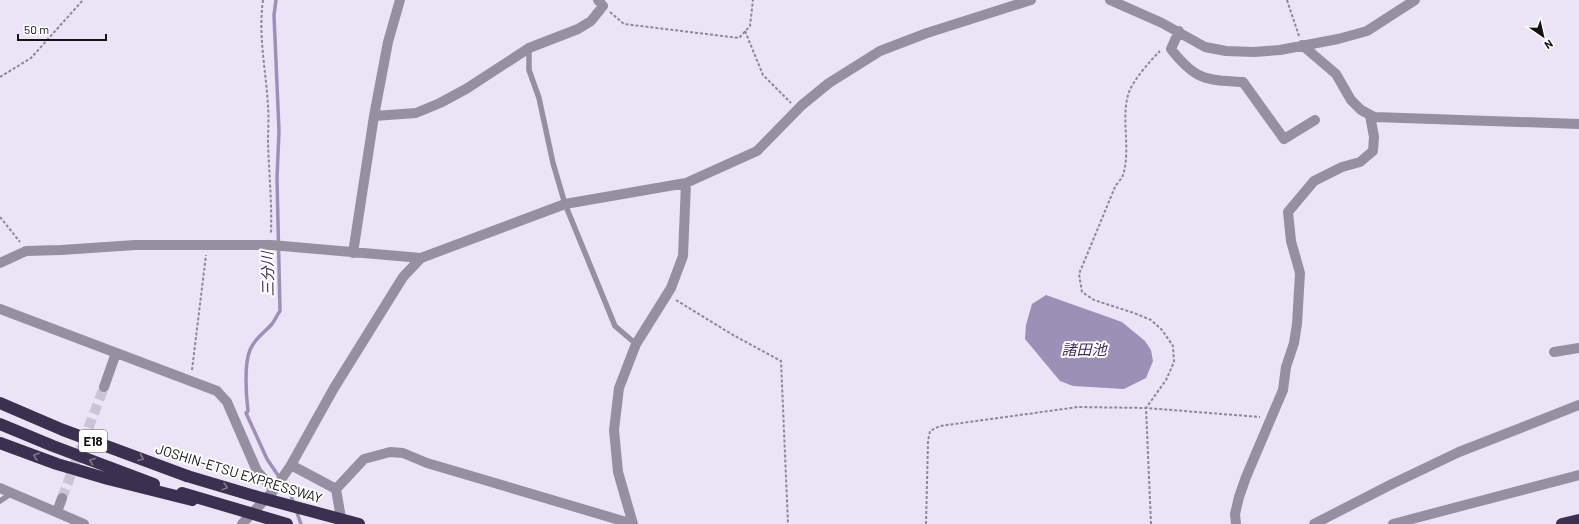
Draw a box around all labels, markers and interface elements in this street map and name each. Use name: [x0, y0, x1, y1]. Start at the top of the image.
scale bar: [18, 16, 106, 42]
north arrow: [1523, 16, 1563, 56]
text: 50 m: [24, 22, 49, 36]
text: N: [1542, 37, 1556, 52]
water label: 三分川: [258, 249, 276, 297]
water label: 諸田池: [1061, 340, 1108, 358]
road number: E18: [79, 430, 107, 452]
street label: JOSHIN-ETSU EXPRESSWAY: [154, 439, 325, 507]
one-way arrow: [32, 452, 39, 461]
one-way arrow: [137, 454, 144, 462]
one-way arrow: [89, 457, 96, 466]
one-way arrow: [221, 482, 228, 491]

